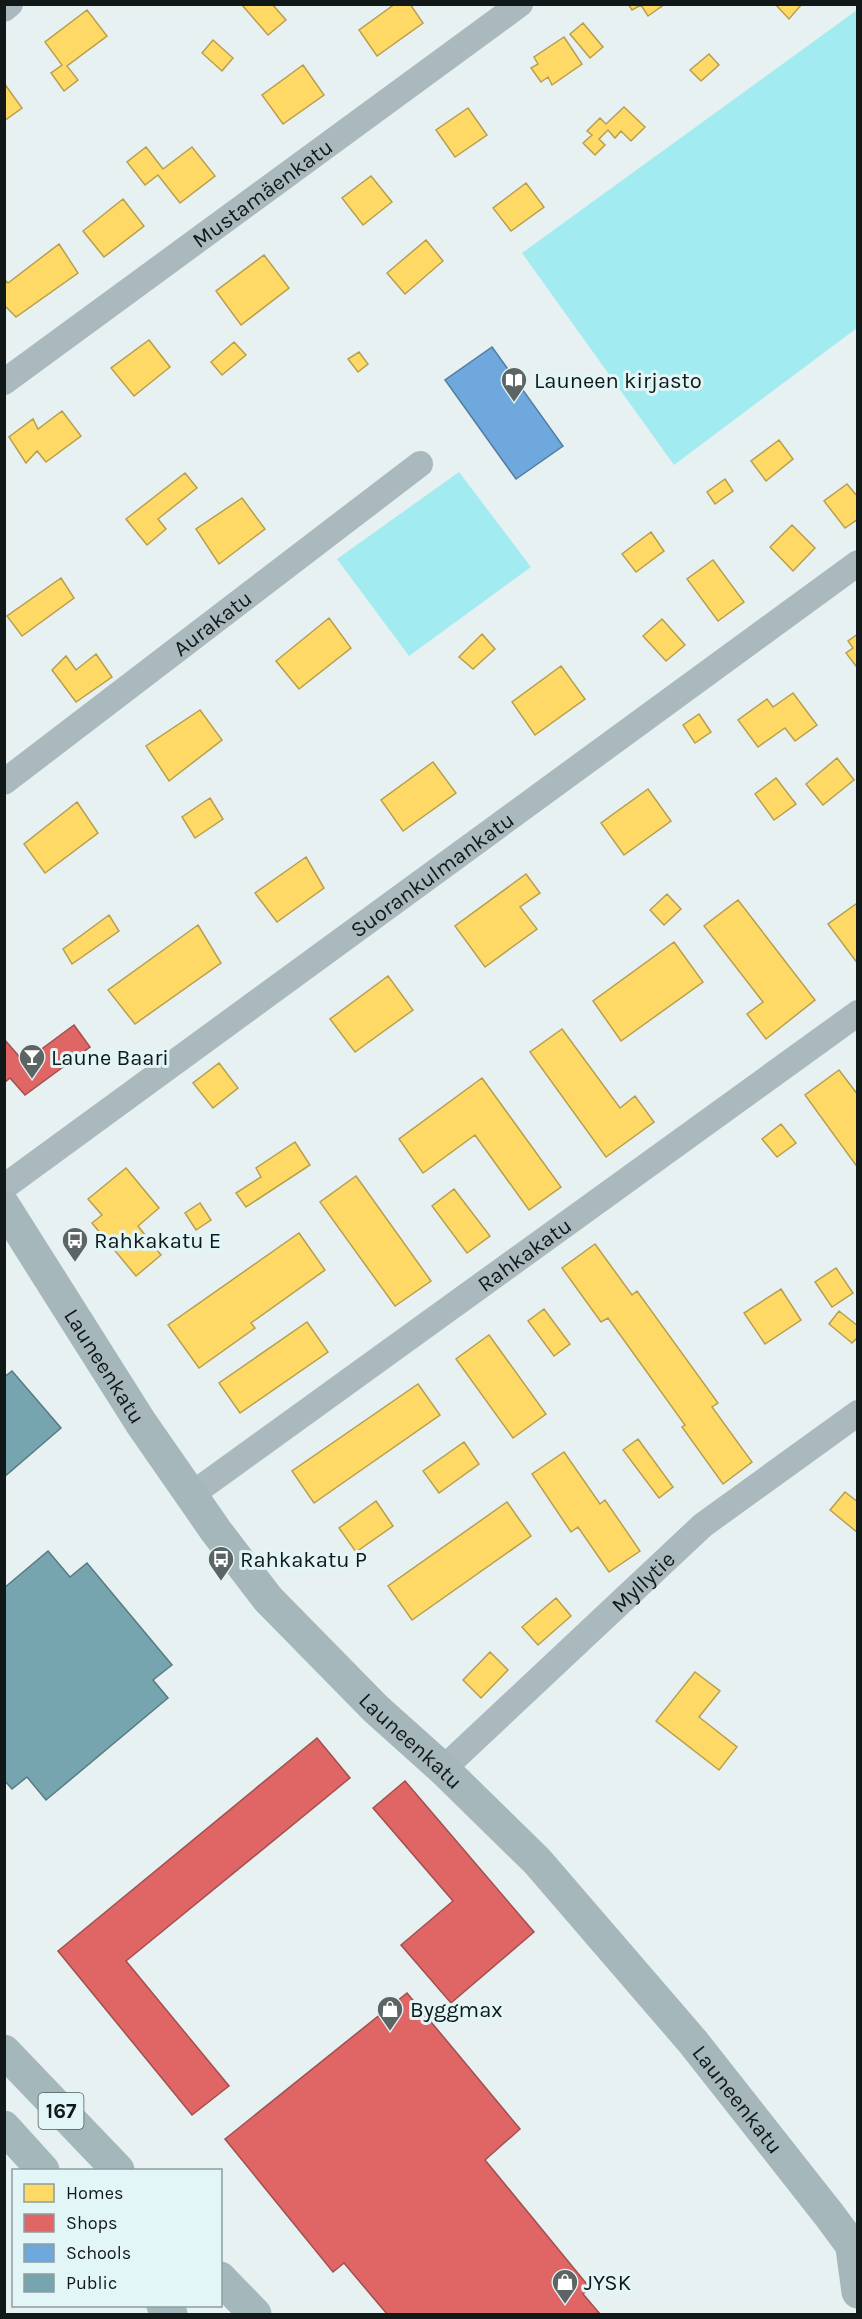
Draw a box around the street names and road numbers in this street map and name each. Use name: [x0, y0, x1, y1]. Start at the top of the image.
street label: Mustamäenkatu: [188, 134, 338, 254]
street label: Aurakatu: [168, 585, 257, 662]
street label: Suorankulmankatu: [346, 807, 519, 943]
street label: Rahkakatu: [473, 1212, 577, 1298]
street label: Launeenkatu: [58, 1304, 150, 1429]
street label: Myllytie: [606, 1546, 681, 1618]
street label: Launeenkatu: [353, 1687, 468, 1795]
street label: Launeenkatu: [686, 2040, 788, 2159]
road number: 167: [38, 2093, 84, 2129]

